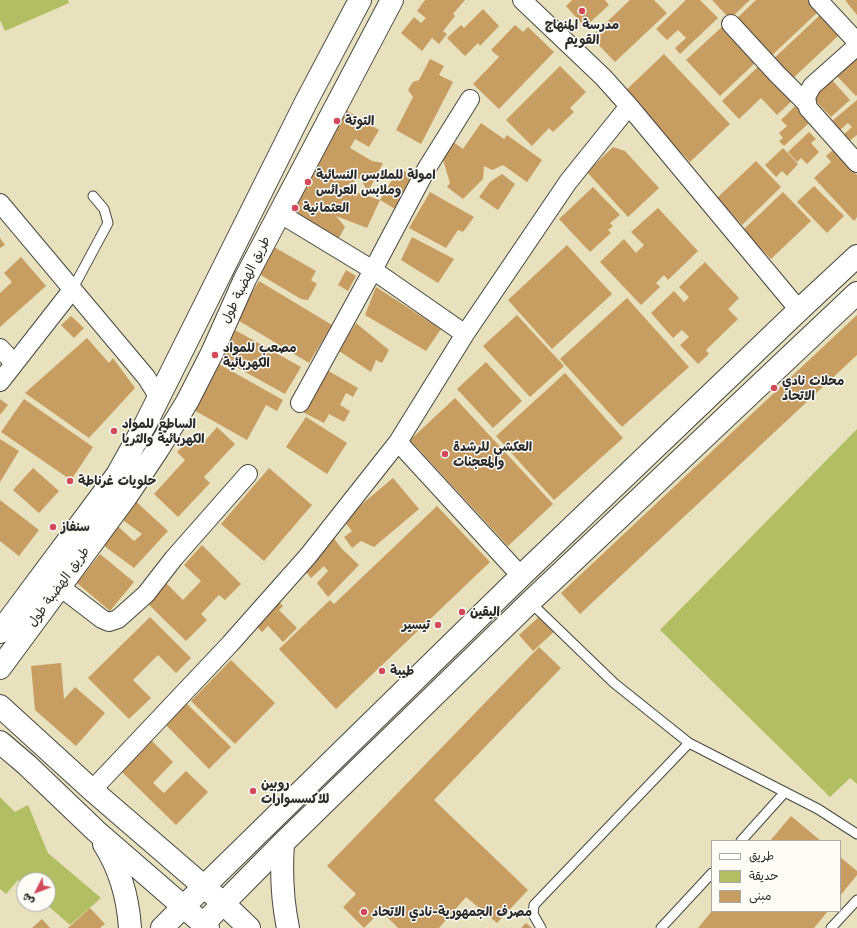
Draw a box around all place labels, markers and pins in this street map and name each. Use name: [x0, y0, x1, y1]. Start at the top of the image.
marker: مدرسة المنهاج القويم: [577, 6, 587, 16]
place label: مدرسة المنهاج القويم: [545, 17, 619, 48]
place label: التوتة: [345, 113, 374, 129]
marker: التوتة: [332, 116, 342, 126]
place label: امولة للملابس النسائية وملابس العرائس: [316, 167, 436, 198]
marker: امولة للملابس النسائية وملابس العرائس: [303, 177, 313, 187]
place label: العثمانية: [303, 200, 349, 216]
marker: العثمانية: [290, 203, 300, 213]
place label: مصعب للمواد الكهربائية: [223, 340, 297, 371]
marker: مصعب للمواد الكهربائية: [210, 350, 220, 360]
place label: محلات نادي الاتحاد: [782, 373, 844, 404]
marker: محلات نادي الاتحاد: [769, 383, 779, 393]
place label: الساطع للمواد الكهربائية والثريا: [122, 416, 204, 447]
marker: الساطع للمواد الكهربائية والثريا: [109, 426, 119, 436]
place label: العكشي للرشدة والمعجنات: [453, 439, 532, 470]
marker: العكشي للرشدة والمعجنات: [440, 449, 450, 459]
place label: حلويات غرناطة: [78, 473, 156, 489]
marker: حلويات غرناطة: [65, 476, 75, 486]
place label: سنفاز: [61, 519, 90, 535]
marker: سنفاز: [48, 522, 58, 532]
place label: اليقين: [470, 604, 500, 620]
marker: اليقين: [457, 607, 467, 617]
place label: تيسير: [402, 617, 430, 633]
marker: تيسير: [433, 620, 443, 630]
place label: طيبة: [390, 663, 414, 679]
marker: طيبة: [377, 666, 387, 676]
place label: روبين للاكسسوارات: [261, 776, 329, 807]
marker: روبين للاكسسوارات: [248, 786, 258, 796]
place label: مصرف الجمهورية-نادي الاتحاد: [372, 904, 532, 920]
marker: مصرف الجمهورية-نادي الاتحاد: [359, 907, 369, 917]

